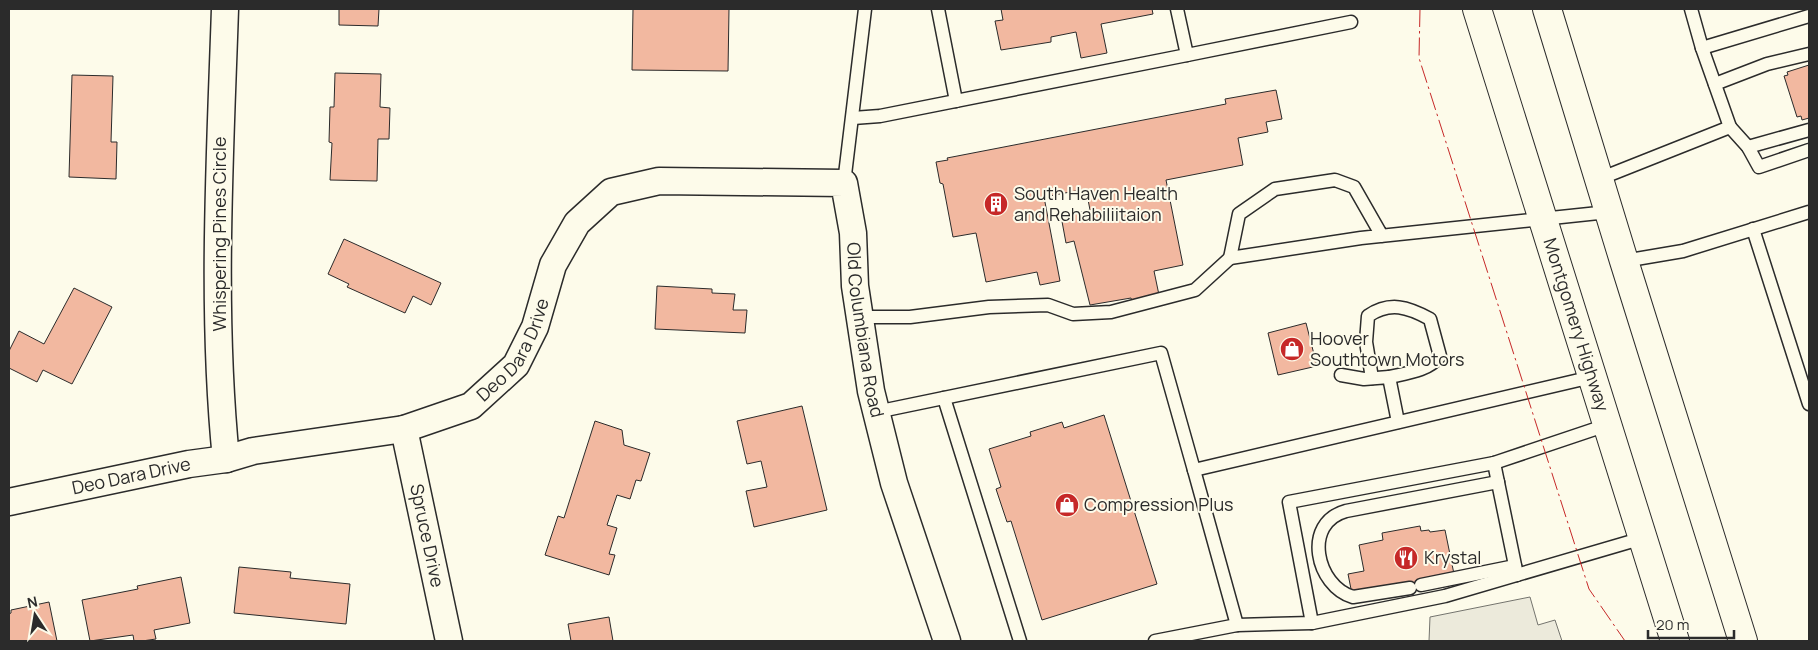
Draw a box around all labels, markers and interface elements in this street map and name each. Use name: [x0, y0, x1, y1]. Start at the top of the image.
street label: Whispering Pines Circle: [207, 136, 231, 332]
place label: South Haven Health and Rehabiliitaion: [1014, 181, 1178, 226]
building icon: South Haven Health and Rehabiliitaion: [983, 191, 1009, 217]
street label: Montgomery Highway: [1538, 235, 1615, 415]
street label: Old Columbiana Road: [842, 242, 890, 420]
street label: Deo Dara Drive: [471, 295, 554, 406]
place label: Hoover Southtown Motors: [1310, 326, 1464, 371]
shop icon: Hoover Southtown Motors: [1279, 336, 1305, 362]
street label: Deo Dara Drive: [69, 451, 193, 499]
street label: Spruce Drive: [405, 482, 450, 589]
shop icon: Compression Plus: [1054, 492, 1080, 518]
place label: Compression Plus: [1084, 492, 1234, 516]
restaurant icon: Krystal: [1393, 545, 1419, 571]
place label: Krystal: [1424, 545, 1481, 569]
north arrow: [10, 590, 60, 640]
text: N: [25, 591, 39, 612]
scale bar: [1648, 608, 1734, 640]
text: 20 m: [1656, 614, 1689, 635]

